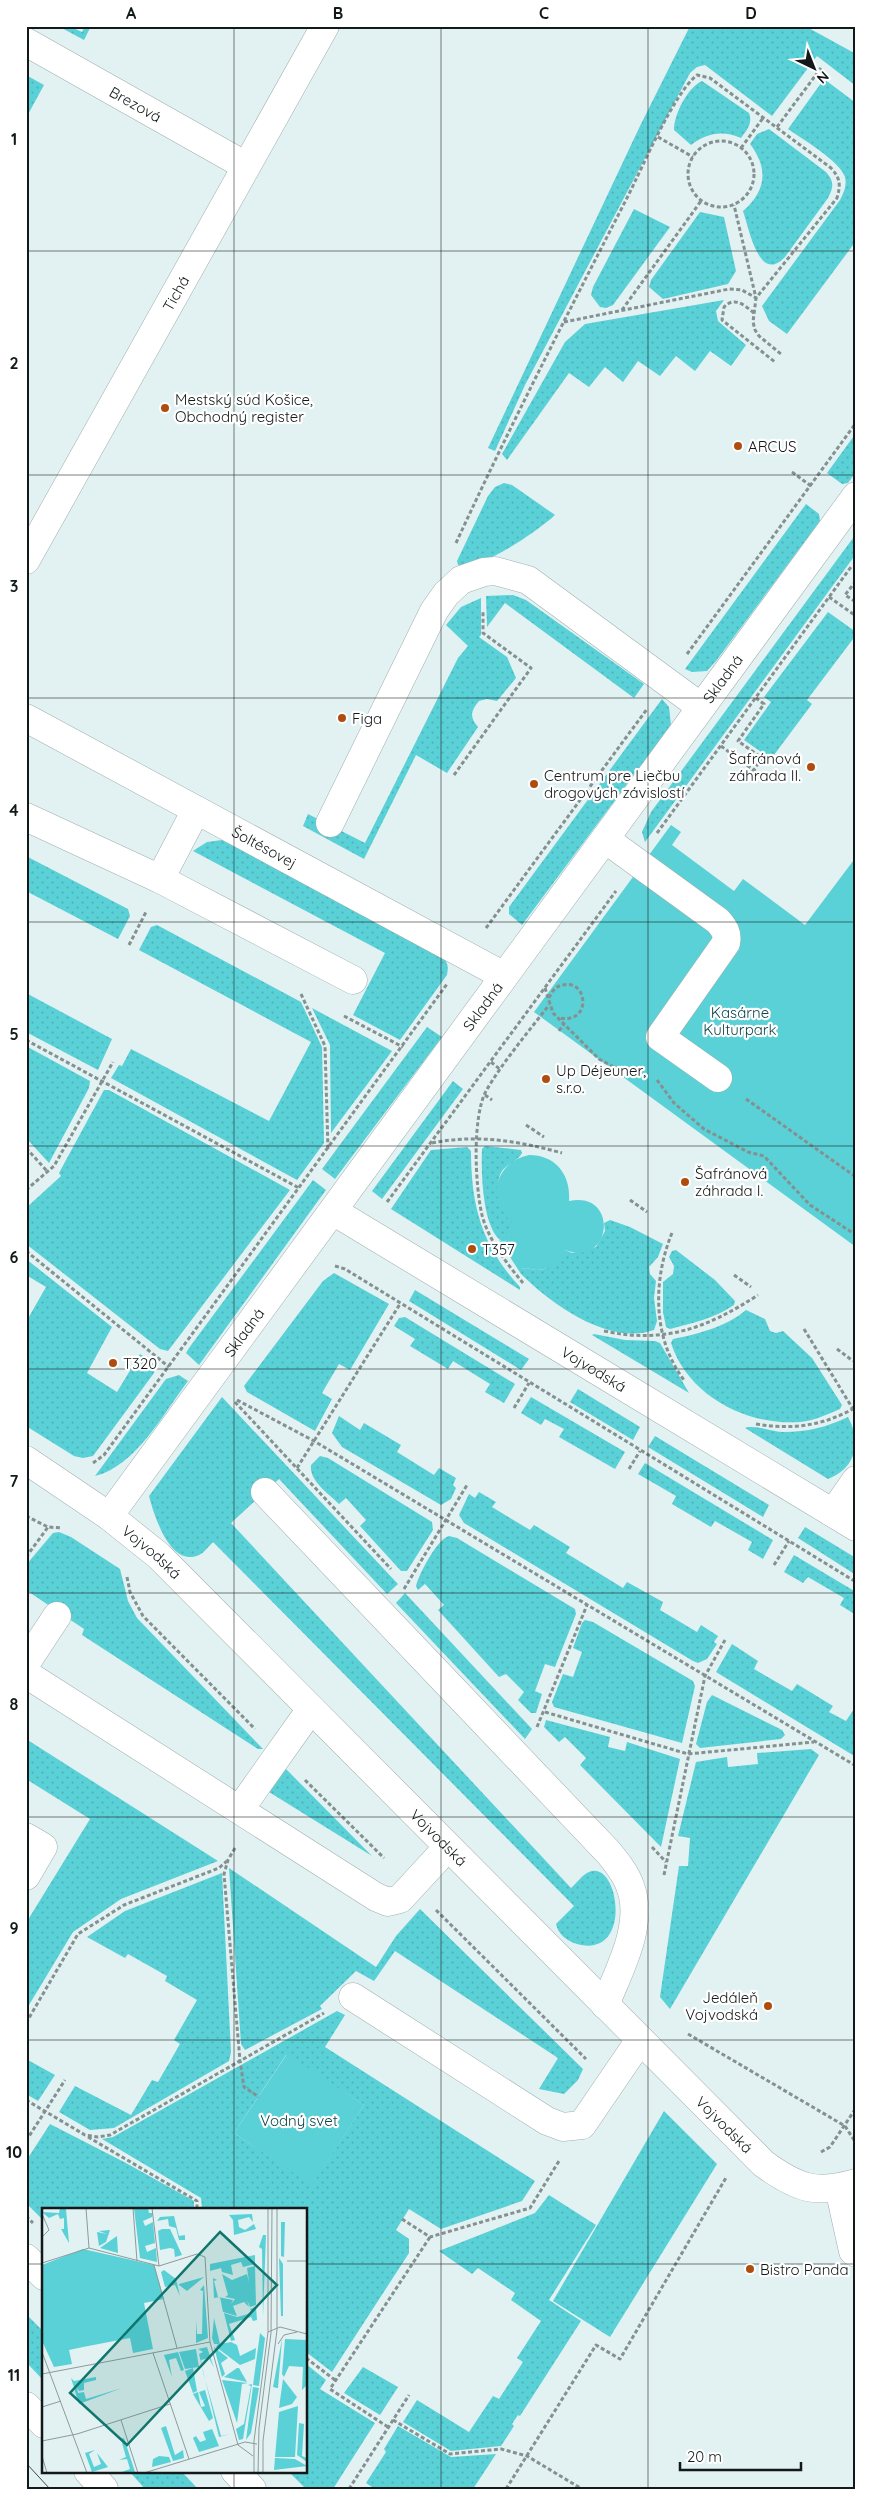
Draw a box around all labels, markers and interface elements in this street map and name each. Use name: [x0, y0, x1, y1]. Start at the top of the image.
text: A: [126, 3, 137, 23]
text: B: [333, 3, 343, 23]
text: C: [539, 3, 549, 23]
text: D: [745, 3, 757, 23]
north arrow: [790, 42, 840, 92]
text: N: [813, 67, 833, 88]
street label: Brezová: [106, 82, 165, 126]
text: 1: [11, 129, 17, 149]
street label: Tichá: [158, 272, 193, 314]
text: 2: [9, 353, 19, 373]
place label: Mestský súd Košice, Obchodný register: [175, 390, 313, 426]
marker: Mestský súd Košice, Obchodný register: [159, 402, 171, 414]
place label: ARCUS: [748, 437, 796, 456]
marker: ARCUS: [732, 440, 744, 452]
text: 3: [10, 576, 18, 596]
street label: Skladná: [698, 650, 746, 707]
place label: Figa: [352, 709, 382, 728]
marker: Figa: [336, 712, 348, 724]
place label: Šafránová záhrada II.: [729, 749, 801, 785]
marker: Šafránová záhrada II.: [805, 761, 817, 773]
place label: Centrum pre Liečbu drogových závislostí: [544, 766, 685, 802]
marker: Centrum pre Liečbu drogových závislostí: [528, 778, 540, 790]
text: 4: [9, 800, 19, 820]
street label: Šoltésovej: [229, 822, 300, 872]
street label: Skladná: [458, 978, 507, 1034]
park label: Kasárne Kulturpark: [703, 1003, 777, 1039]
text: 5: [9, 1024, 19, 1044]
place label: Up Déjeuner, s.r.o.: [556, 1061, 646, 1097]
marker: Up Déjeuner, s.r.o.: [540, 1073, 552, 1085]
place label: Šafránová záhrada I.: [695, 1164, 767, 1200]
marker: Šafránová záhrada I.: [679, 1176, 691, 1188]
place label: T357: [482, 1240, 515, 1259]
marker: T357: [466, 1243, 478, 1255]
text: 6: [10, 1247, 19, 1267]
street label: Skladná: [220, 1304, 268, 1360]
street label: Vojvodská: [558, 1342, 630, 1396]
place label: T320: [123, 1354, 157, 1373]
marker: T320: [107, 1357, 119, 1369]
text: 7: [10, 1471, 19, 1491]
street label: Vojvodská: [118, 1521, 186, 1583]
text: 8: [10, 1694, 19, 1714]
street label: Vojvodská: [406, 1805, 471, 1870]
text: 9: [9, 1918, 19, 1938]
place label: Jedáleň Vojvodská: [685, 1988, 758, 2024]
marker: Jedáleň Vojvodská: [762, 2000, 774, 2012]
street label: Vojvodská: [692, 2092, 757, 2157]
park label: Vodný svet: [260, 2111, 338, 2130]
text: 10: [6, 2142, 22, 2162]
inset map: [42, 2208, 308, 2472]
place label: Bistro Panda: [760, 2260, 849, 2279]
marker: Bistro Panda: [744, 2263, 756, 2275]
text: 11: [8, 2365, 20, 2385]
scale bar: [680, 2440, 801, 2472]
text: 20 m: [687, 2447, 722, 2466]

